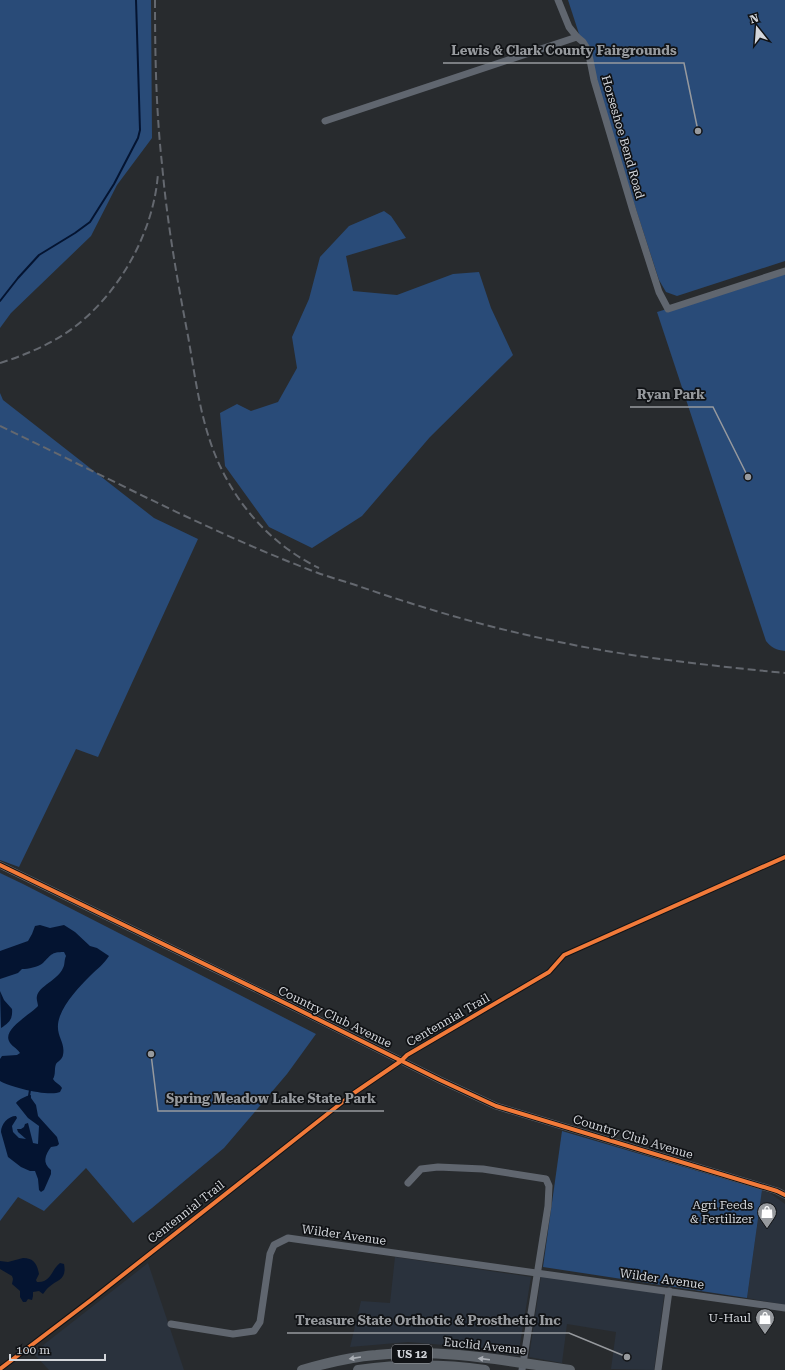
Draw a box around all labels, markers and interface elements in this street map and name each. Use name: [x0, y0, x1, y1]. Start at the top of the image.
north arrow: [737, 8, 777, 48]
text: N: [748, 11, 761, 26]
callout: Lewis & Clark County Fairgrounds: [443, 38, 684, 63]
text: Lewis & Clark County Fairgrounds: [451, 43, 677, 58]
street label: Horseshoe Bend Road: [599, 74, 647, 200]
callout: Ryan Park: [630, 382, 713, 407]
text: Ryan Park: [637, 387, 705, 402]
street label: Country Club Avenue: [276, 983, 394, 1051]
street label: Centennial Trail: [404, 990, 492, 1049]
callout: Spring Meadow Lake State Park: [158, 1086, 384, 1111]
text: Spring Meadow Lake State Park: [166, 1091, 376, 1106]
street label: Country Club Avenue: [571, 1112, 695, 1162]
street label: Centennial Trail: [145, 1178, 227, 1246]
place label: Agri Feeds & Fertilizer: [690, 1198, 753, 1226]
shop icon: Agri Feeds & Fertilizer: [756, 1201, 778, 1229]
street label: Wilder Avenue: [301, 1222, 387, 1248]
street label: Wilder Avenue: [619, 1266, 705, 1292]
shop icon: U-Haul: [754, 1307, 776, 1335]
callout: Treasure State Orthotic & Prosthetic Inc: [287, 1308, 569, 1333]
place label: U-Haul: [709, 1311, 751, 1325]
text: Treasure State Orthotic & Prosthetic Inc: [295, 1313, 561, 1328]
street label: Euclid Avenue: [443, 1335, 527, 1357]
scale bar: [10, 1336, 105, 1362]
text: 100 m: [16, 1343, 50, 1357]
road number: US 12: [392, 1345, 432, 1363]
one-way arrow: [349, 1355, 361, 1361]
one-way arrow: [478, 1355, 490, 1362]

